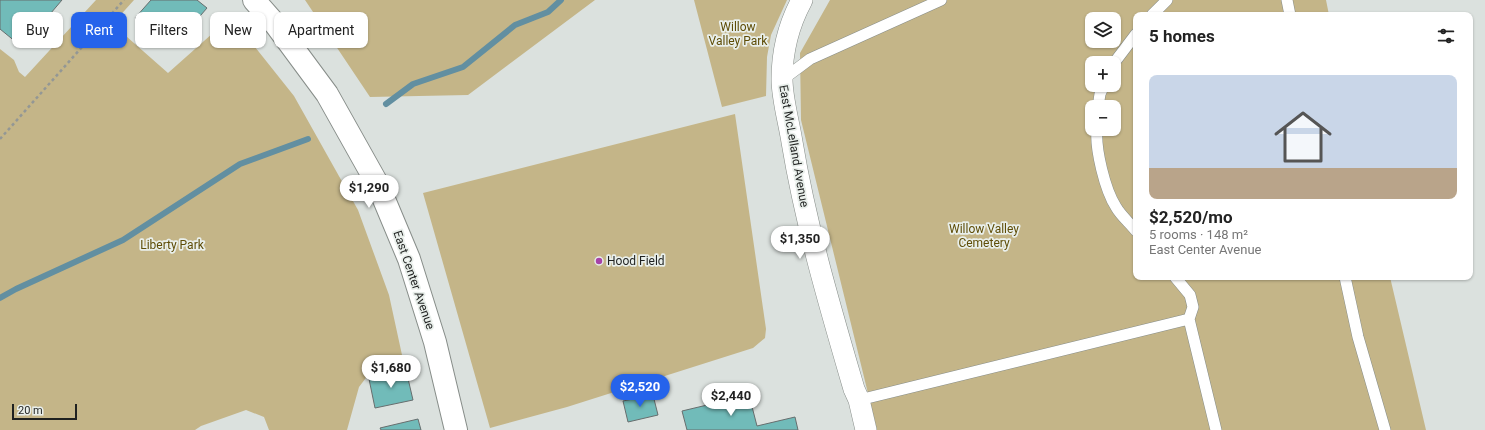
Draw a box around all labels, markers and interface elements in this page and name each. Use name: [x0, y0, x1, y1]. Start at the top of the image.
chip: Buy: [12, 12, 63, 48]
chip: Rent: [71, 12, 127, 48]
chip: Filters: [135, 12, 202, 48]
chip: New: [210, 12, 266, 48]
chip: Apartment: [274, 12, 368, 48]
map controls: [1085, 12, 1121, 136]
button: layers: [1085, 12, 1121, 48]
park label: Willow Valley Park: [709, 20, 768, 48]
icon: filters: [1435, 25, 1457, 47]
text: 5 homes: [1149, 26, 1215, 46]
button: +: [1085, 56, 1121, 92]
street label: East McLelland Avenue: [776, 84, 812, 208]
button: −: [1085, 100, 1121, 136]
icon: home: [1267, 101, 1339, 173]
pin: $1,290: [336, 175, 402, 209]
text: $1,290: [349, 180, 389, 195]
text: $2,520/mo: [1149, 207, 1233, 227]
park label: Willow Valley Cemetery: [949, 222, 1019, 250]
pin: $1,350: [767, 226, 833, 260]
text: 5 rooms · 148 m²: [1149, 227, 1248, 242]
street label: East Center Avenue: [390, 229, 438, 331]
text: $1,350: [780, 231, 820, 246]
park label: Liberty Park: [140, 238, 205, 252]
text: East Center Avenue: [1149, 242, 1261, 257]
place label: Hood Field: [607, 254, 665, 268]
marker: Hood Field: [594, 256, 604, 266]
pin: $1,680: [358, 355, 424, 389]
text: $1,680: [371, 360, 411, 375]
pin: $2,520: [607, 374, 673, 408]
text: $2,520: [620, 379, 660, 394]
pin: $2,440: [698, 383, 764, 417]
text: $2,440: [711, 388, 751, 403]
scale bar: [12, 402, 77, 421]
text: 20 m: [18, 404, 43, 417]

